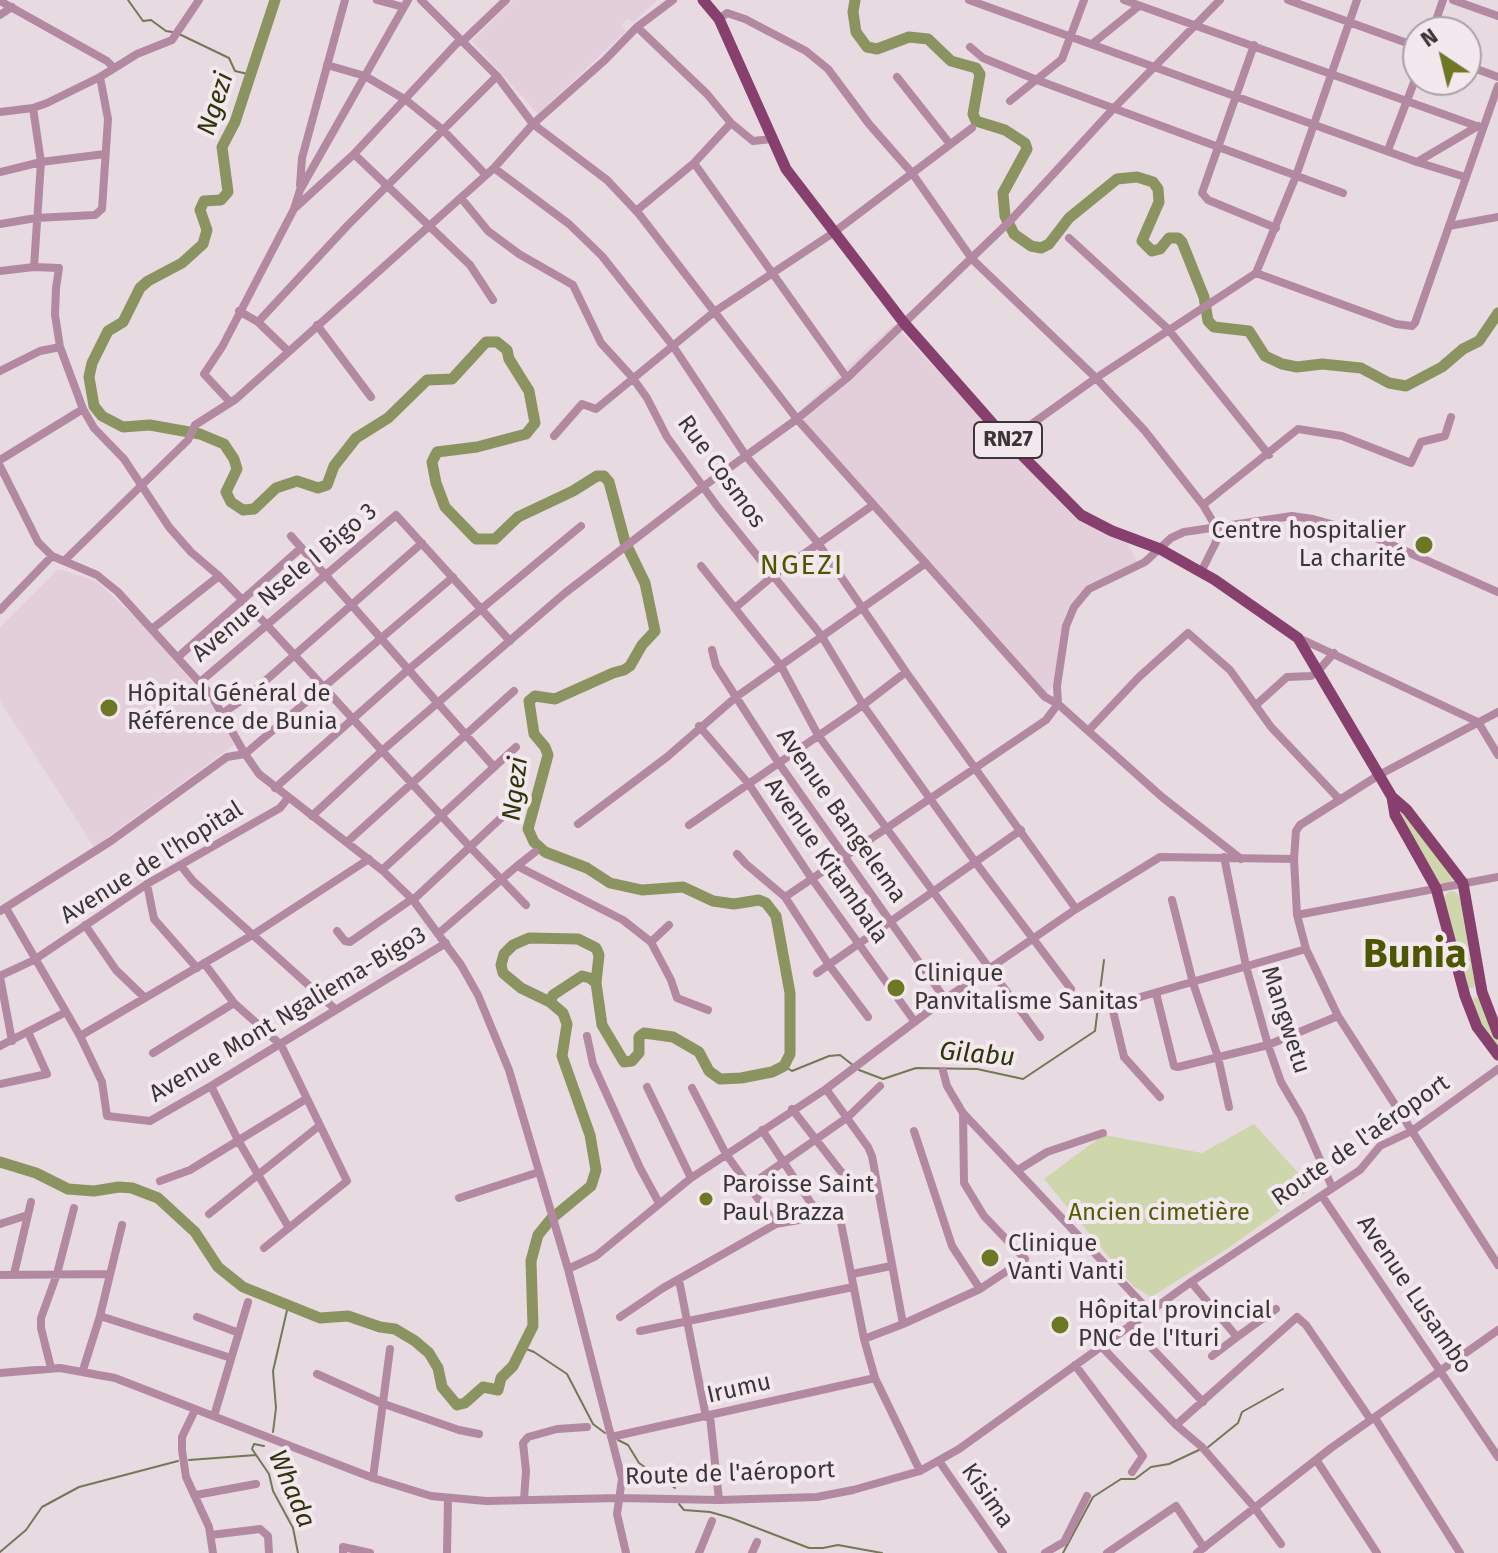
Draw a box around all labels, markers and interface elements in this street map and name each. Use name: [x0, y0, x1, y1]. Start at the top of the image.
north arrow: [1402, 16, 1482, 96]
text: N: [1415, 22, 1443, 53]
water label: Ngezi: [191, 69, 241, 139]
street label: Rue Cosmos: [671, 410, 771, 534]
road number: RN27: [974, 422, 1042, 458]
street label: Avenue Nsele I Bigo 3: [187, 497, 383, 669]
place label: Centre hospitalier La charité: [1211, 517, 1406, 573]
marker: Centre hospitalier La charité: [1413, 534, 1435, 556]
district label: NGEZI: [760, 549, 844, 583]
place label: Hôpital Général de Référence de Bunia: [127, 680, 337, 736]
marker: Hôpital Général de Référence de Bunia: [98, 697, 120, 719]
street label: Avenue Bangelema: [770, 723, 912, 909]
water label: Ngezi: [497, 755, 535, 823]
street label: Avenue Kitambala: [758, 773, 894, 949]
street label: Avenue de l'hopital: [56, 795, 248, 931]
street label: Avenue Mont Ngaliema-Bigo3: [144, 921, 432, 1109]
district label: Bunia: [1363, 932, 1467, 980]
place label: Clinique Panvitalisme Sanitas: [914, 960, 1138, 1016]
street label: Mangwetu: [1254, 963, 1316, 1077]
marker: Clinique Panvitalisme Sanitas: [885, 977, 907, 999]
water label: Gilabu: [938, 1036, 1016, 1074]
street label: Route de l'aéroport: [1267, 1069, 1455, 1213]
place label: Paroisse Saint Paul Brazza: [722, 1171, 874, 1227]
marker: Paroisse Saint Paul Brazza: [697, 1190, 715, 1208]
park label: Ancien cimetière: [1068, 1199, 1250, 1227]
street label: Avenue Lusambo: [1350, 1210, 1478, 1380]
place label: Clinique Vanti Vanti: [1008, 1230, 1124, 1286]
marker: Clinique Vanti Vanti: [979, 1247, 1001, 1269]
place label: Hôpital provincial PNC de l'Ituri: [1078, 1297, 1272, 1353]
marker: Hôpital provincial PNC de l'Ituri: [1049, 1314, 1071, 1336]
street label: Irumu: [704, 1368, 774, 1410]
water label: Whada: [261, 1445, 321, 1533]
street label: Route de l'aéroport: [624, 1456, 836, 1492]
street label: Kisima: [954, 1458, 1020, 1534]

